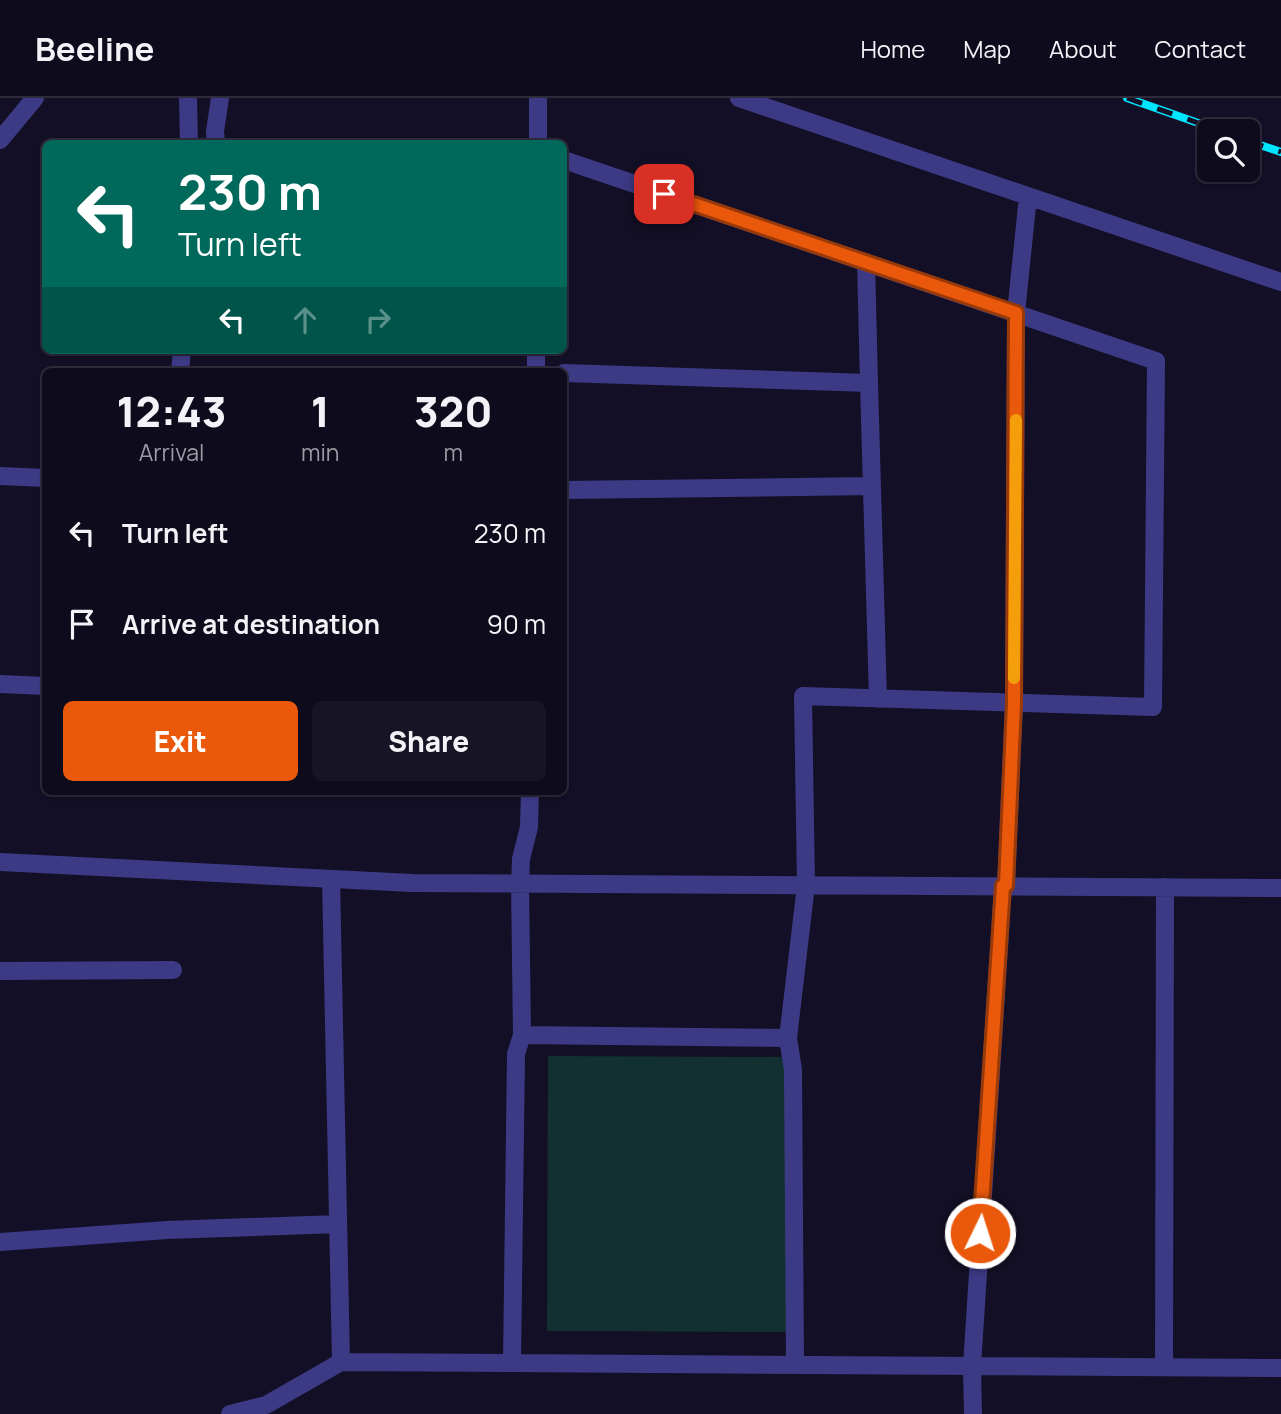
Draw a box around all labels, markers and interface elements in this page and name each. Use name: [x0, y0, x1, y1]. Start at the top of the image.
text: Beeline: [35, 26, 154, 71]
text: Home: [860, 32, 925, 65]
text: Map: [963, 32, 1011, 65]
text: About: [1049, 32, 1117, 65]
text: Contact: [1155, 32, 1246, 65]
map controls: [1197, 119, 1260, 182]
button: search: [1197, 119, 1260, 182]
text: 230 m: [178, 158, 322, 225]
pin: [634, 164, 694, 224]
icon: left: [63, 168, 154, 259]
icon: arrive: [645, 175, 683, 213]
text: Turn left: [178, 222, 302, 266]
icon: left: [213, 301, 251, 339]
icon: ahead: [286, 301, 324, 339]
icon: right: [359, 301, 397, 339]
text: 12:43: [116, 382, 227, 440]
text: 1: [311, 382, 330, 440]
text: 320: [414, 382, 493, 440]
text: Arrival: [139, 436, 204, 468]
text: min: [301, 436, 340, 468]
text: m: [443, 436, 463, 468]
icon: left: [63, 514, 101, 552]
text: Turn left: [122, 515, 229, 551]
text: 230 m: [474, 515, 546, 551]
icon: arrive: [63, 605, 101, 643]
text: Arrive at destination: [122, 606, 380, 642]
text: 90 m: [487, 606, 546, 642]
button: Exit: [63, 701, 298, 781]
button: Share: [312, 701, 546, 781]
position arrow: [943, 1196, 1017, 1270]

